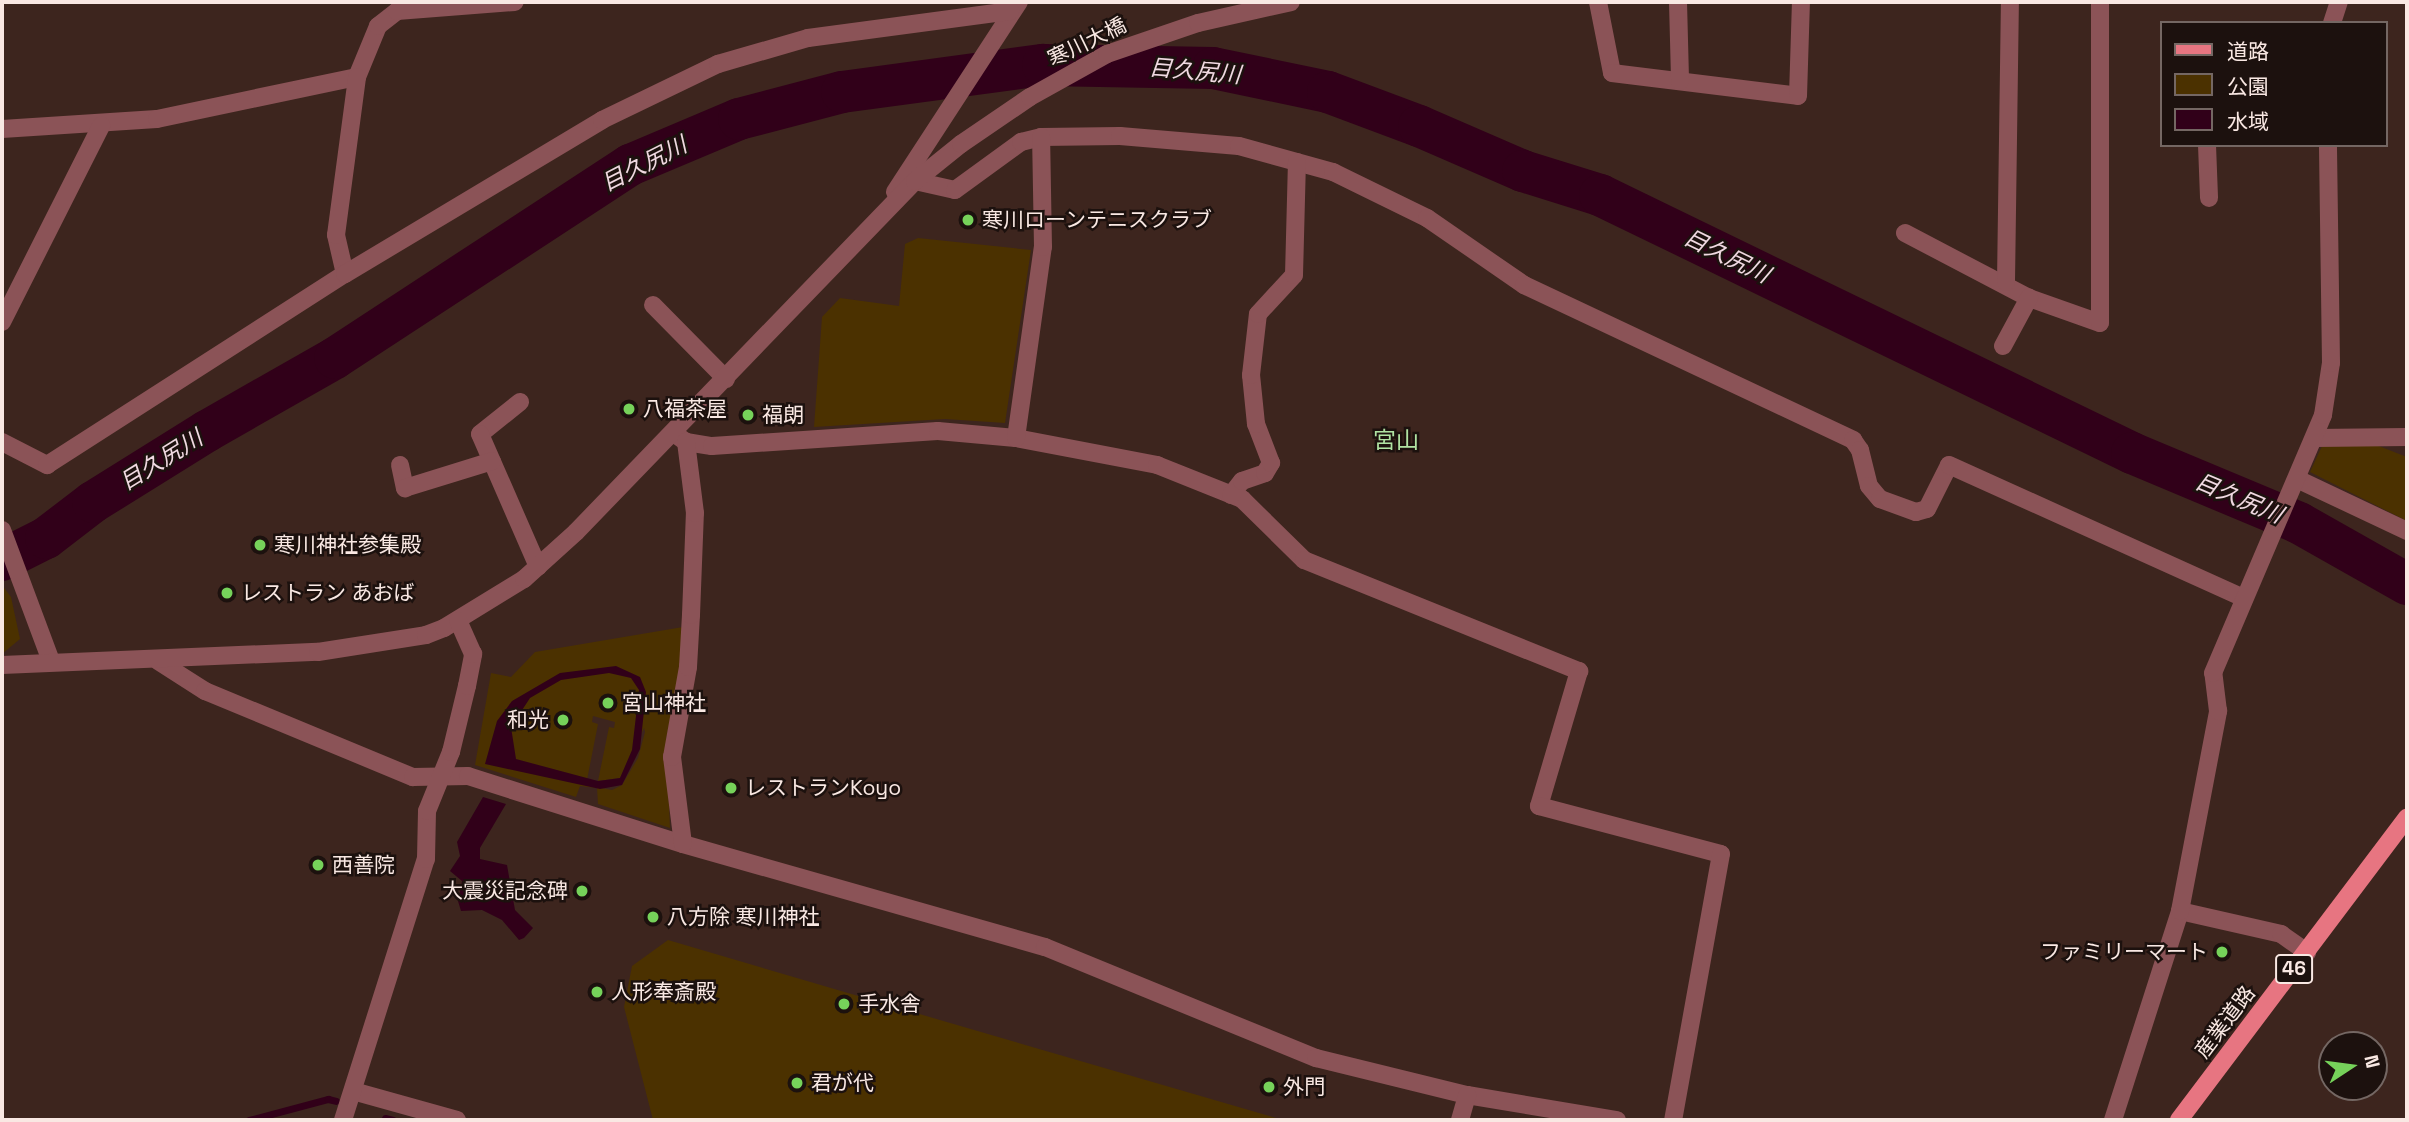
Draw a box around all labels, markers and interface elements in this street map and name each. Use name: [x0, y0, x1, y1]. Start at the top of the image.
street label: 寒川大橋: [1044, 12, 1130, 72]
legend: [2160, 21, 2388, 147]
text: 道路: [2227, 38, 2269, 65]
water label: 目久尻川: [1148, 53, 1242, 89]
text: 公園: [2227, 73, 2269, 100]
text: 水域: [2227, 108, 2269, 135]
water label: 目久尻川: [597, 131, 691, 197]
place label: 寒川ローンテニスクラブ: [982, 207, 1213, 233]
marker: 寒川ローンテニスクラブ: [960, 212, 976, 228]
water label: 目久尻川: [1680, 223, 1774, 289]
place label: 八福茶屋: [643, 396, 727, 422]
marker: 八福茶屋: [621, 401, 637, 417]
place label: 福朗: [762, 402, 804, 428]
marker: 福朗: [740, 407, 756, 423]
water label: 目久尻川: [115, 424, 207, 496]
district label: 宮山: [1373, 426, 1419, 454]
water label: 目久尻川: [2191, 467, 2287, 529]
place label: 寒川神社参集殿: [274, 532, 421, 558]
marker: 寒川神社参集殿: [252, 537, 268, 553]
place label: レストラン あおば: [241, 580, 414, 606]
marker: レストラン あおば: [219, 585, 235, 601]
place label: 宮山神社: [622, 690, 706, 716]
marker: 宮山神社: [600, 695, 616, 711]
place label: 和光: [507, 707, 549, 733]
marker: 和光: [555, 712, 571, 728]
place label: レストランKoyo: [745, 775, 901, 801]
marker: レストランKoyo: [723, 780, 739, 796]
place label: 西善院: [332, 852, 395, 878]
marker: 西善院: [310, 857, 326, 873]
place label: 大震災記念碑: [442, 878, 568, 904]
marker: 大震災記念碑: [574, 883, 590, 899]
place label: 八方除 寒川神社: [667, 904, 819, 930]
marker: 八方除 寒川神社: [645, 909, 661, 925]
place label: ファミリーマート: [2040, 939, 2208, 965]
marker: ファミリーマート: [2214, 944, 2230, 960]
road number: 46: [2275, 953, 2313, 984]
place label: 人形奉斎殿: [611, 979, 716, 1005]
street label: 産業道路: [2190, 981, 2260, 1063]
marker: 人形奉斎殿: [589, 984, 605, 1000]
place label: 手水舎: [858, 991, 921, 1017]
marker: 手水舎: [836, 996, 852, 1012]
north arrow: [2318, 1031, 2388, 1101]
text: N: [2358, 1053, 2386, 1071]
place label: 君が代: [811, 1070, 874, 1096]
place label: 外門: [1283, 1074, 1325, 1100]
marker: 君が代: [789, 1075, 805, 1091]
marker: 外門: [1261, 1079, 1277, 1095]

